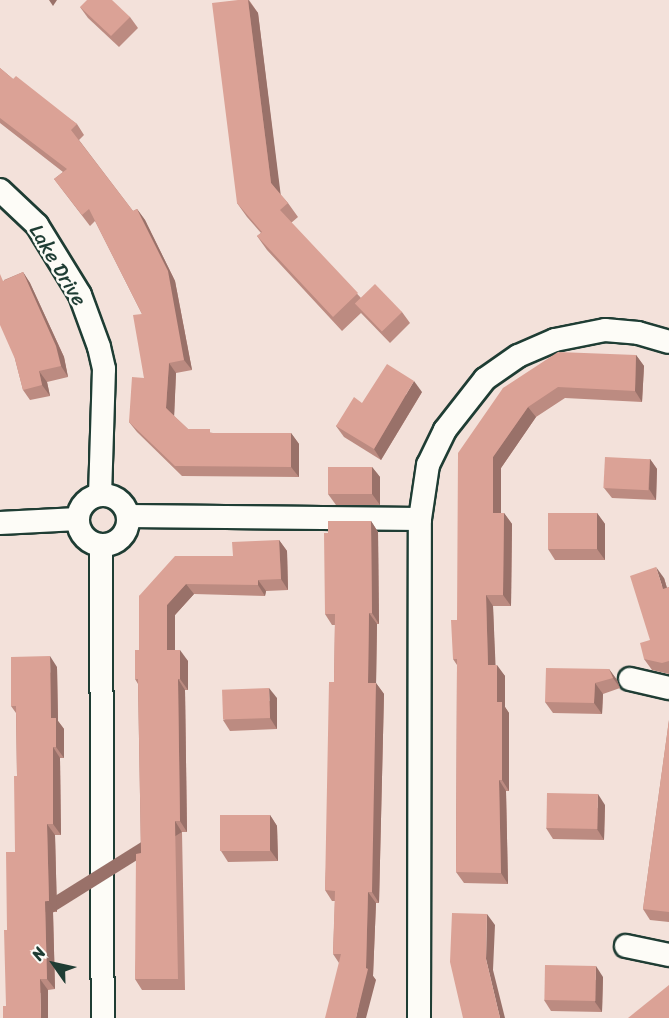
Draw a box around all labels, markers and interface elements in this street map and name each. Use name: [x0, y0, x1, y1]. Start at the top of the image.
street label: Lake Drive: [24, 220, 92, 310]
north arrow: [24, 934, 84, 994]
text: N: [24, 941, 54, 966]

